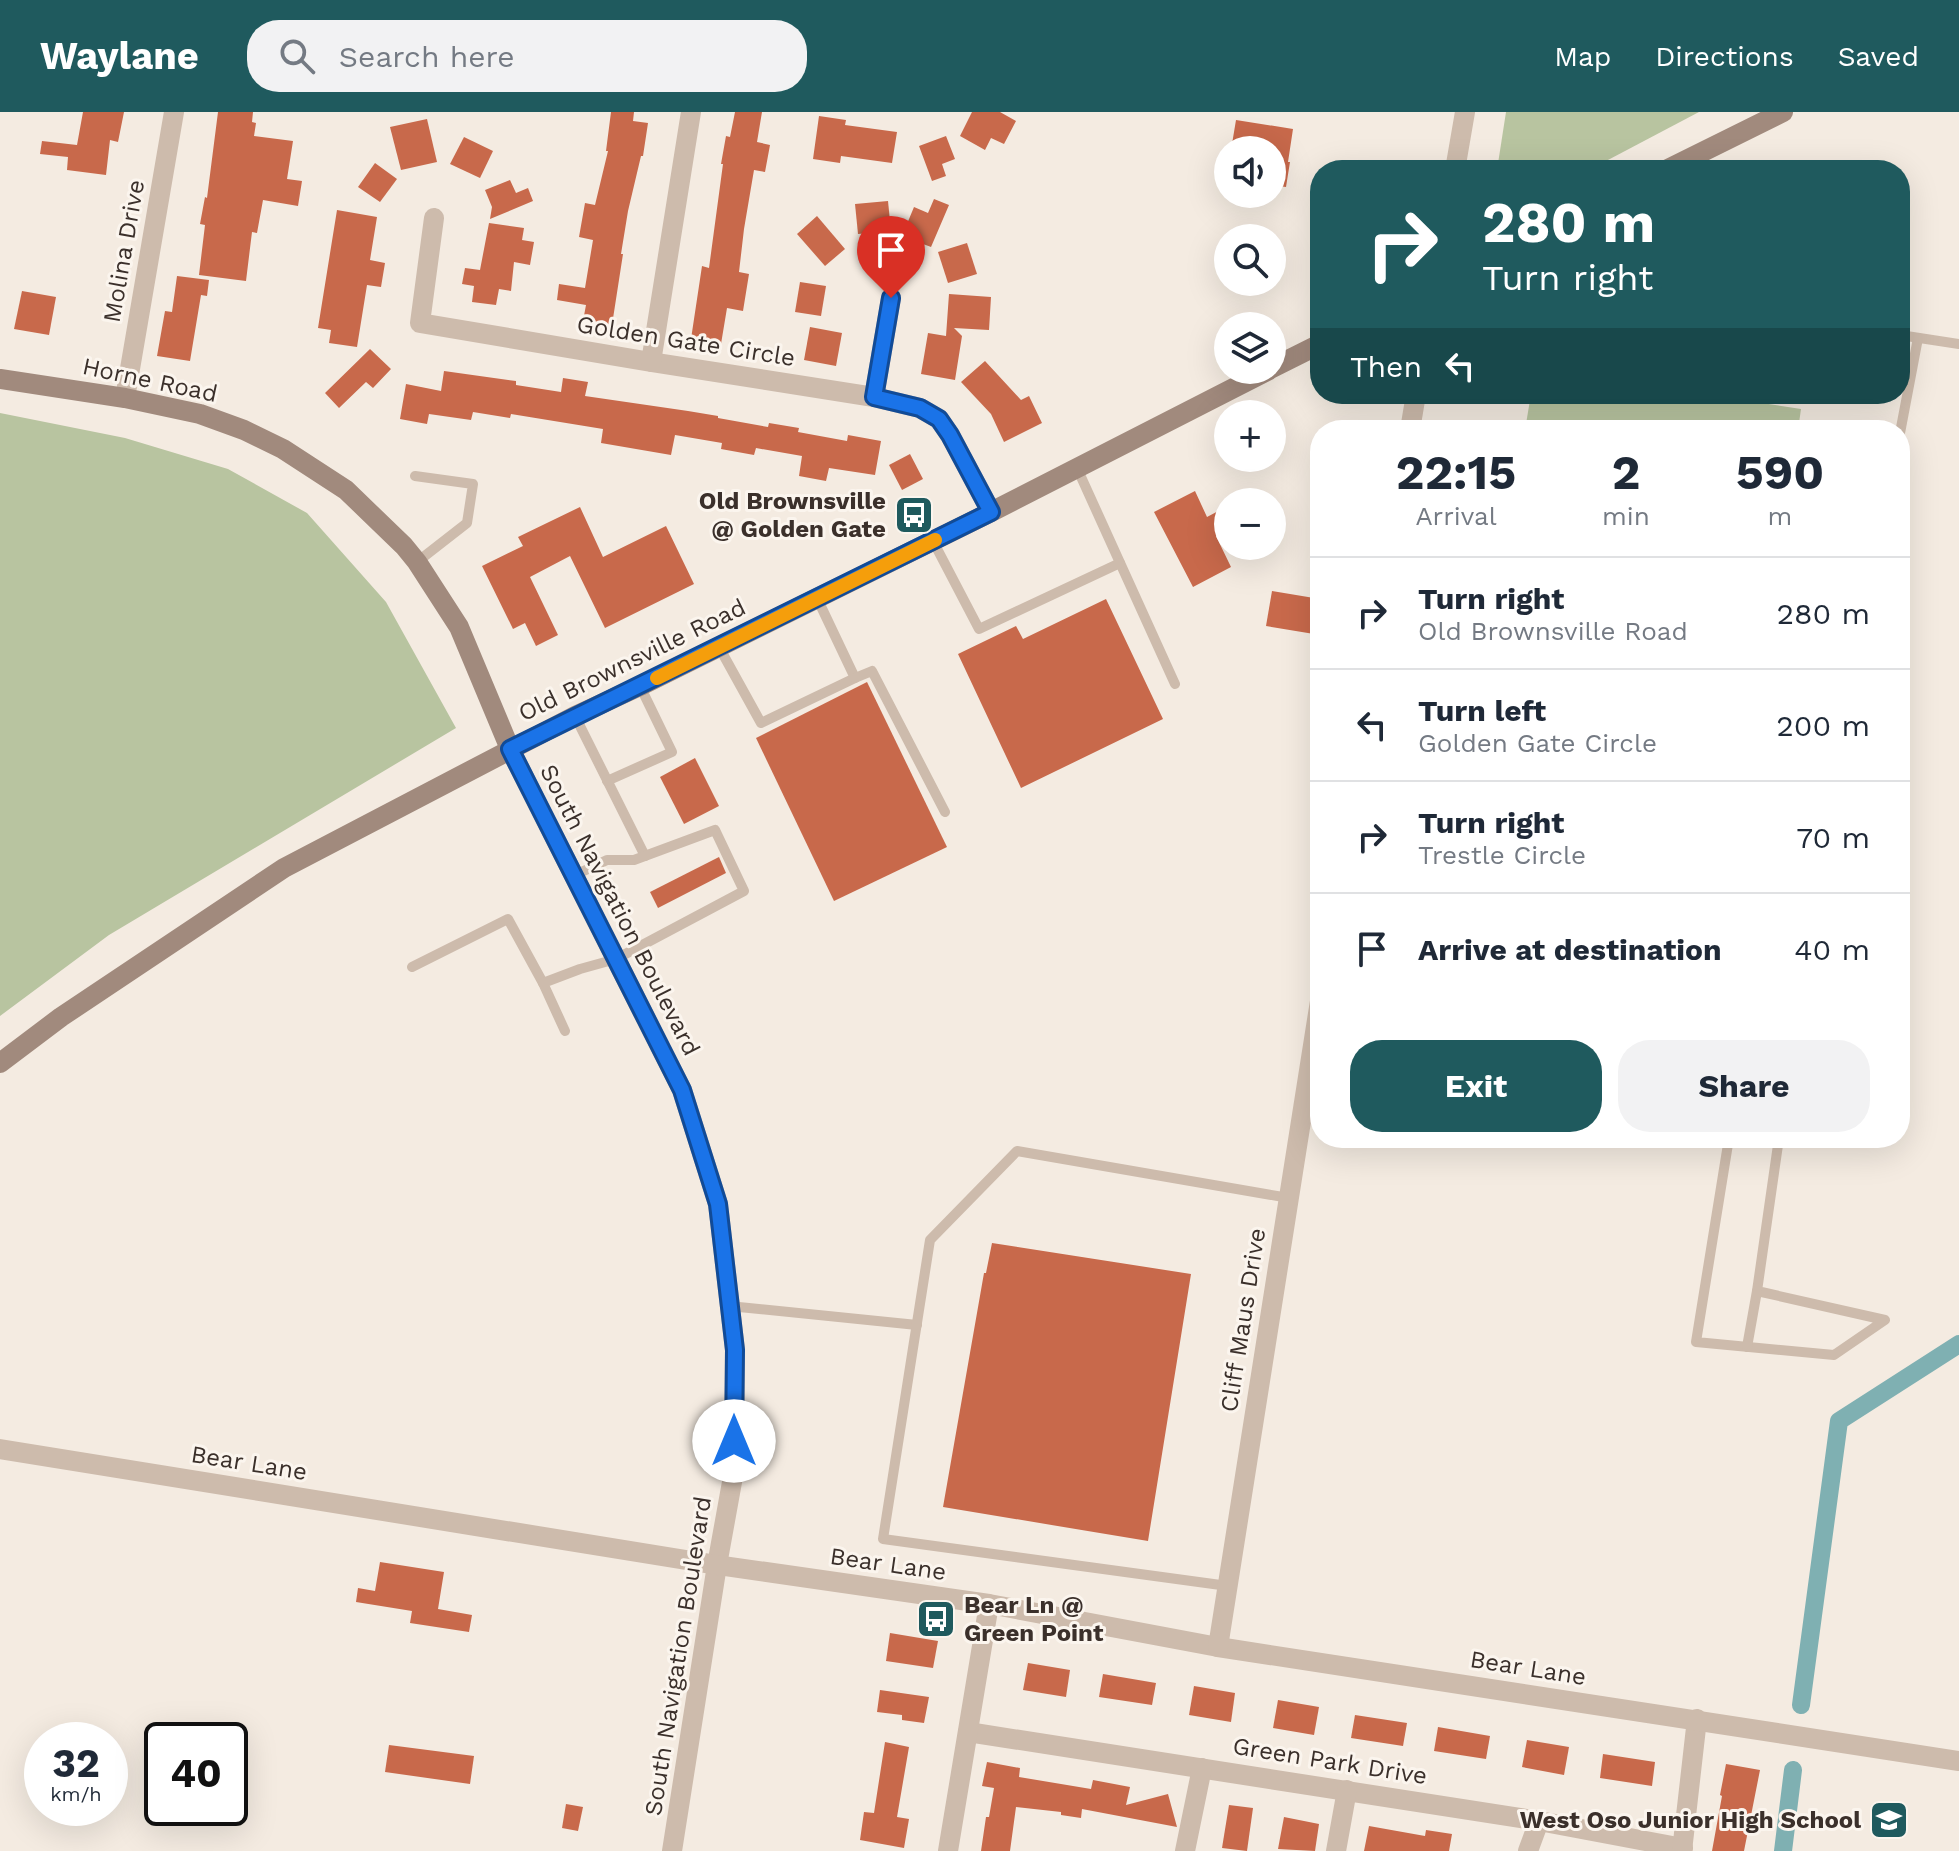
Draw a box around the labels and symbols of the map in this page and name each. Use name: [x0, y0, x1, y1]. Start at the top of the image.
street label: Molina Drive: [98, 178, 150, 324]
pin: [857, 216, 925, 298]
street label: Golden Gate Circle: [575, 310, 797, 372]
street label: Horne Road: [80, 352, 220, 408]
place label: Old Brownsville @ Golden Gate: [699, 487, 886, 543]
bus stop icon: Old Brownsville @ Golden Gate: [893, 494, 935, 536]
street label: Old Brownsville Road: [514, 593, 750, 727]
street label: South Navigation Boulevard: [534, 760, 706, 1060]
street label: Cliff Maus Drive: [1215, 1226, 1271, 1414]
position arrow: [692, 1399, 776, 1483]
street label: Bear Lane: [189, 1440, 309, 1486]
street label: South Navigation Boulevard: [639, 1494, 717, 1818]
street label: Bear Lane: [828, 1542, 948, 1586]
place label: Bear Ln @ Green Point: [964, 1591, 1104, 1647]
bus stop icon: Bear Ln @ Green Point: [915, 1598, 957, 1640]
street label: Bear Lane: [1468, 1645, 1588, 1691]
speed limit sign: 40: [144, 1722, 248, 1826]
street label: Green Park Drive: [1231, 1732, 1429, 1790]
school or university icon: West Oso Junior High School: [1868, 1799, 1910, 1841]
place label: West Oso Junior High School: [1520, 1806, 1861, 1834]

